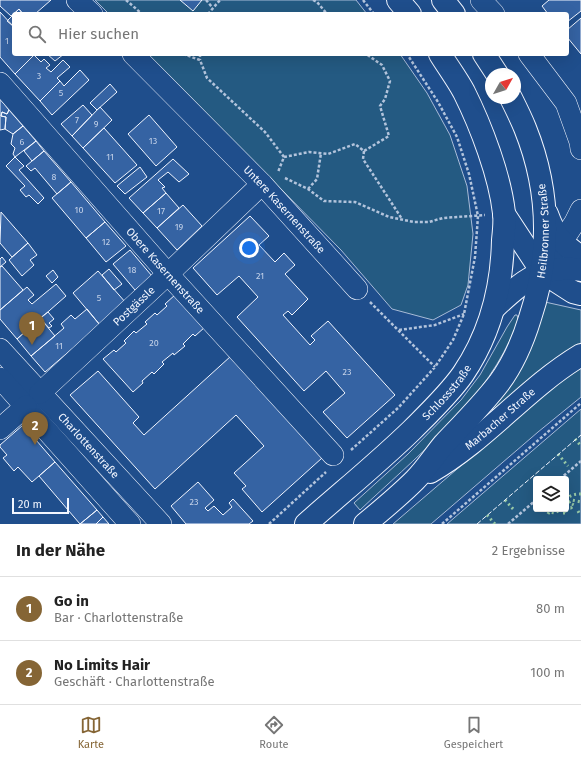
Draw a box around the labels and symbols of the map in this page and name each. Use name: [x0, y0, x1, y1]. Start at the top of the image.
house number: 1: [5, 36, 9, 46]
north arrow: [485, 68, 521, 104]
house number: 3: [37, 71, 41, 81]
house number: 5: [59, 88, 64, 98]
house number: 7: [75, 115, 79, 125]
house number: 9: [94, 119, 99, 129]
house number: 13: [149, 136, 157, 146]
house number: 6: [20, 137, 25, 147]
house number: 11: [106, 152, 114, 162]
street label: Untere Kasernenstraße: [241, 163, 328, 256]
house number: 8: [52, 172, 57, 182]
street label: Heilbronner Straße: [534, 182, 552, 279]
house number: 10: [75, 205, 83, 215]
house number: 17: [157, 206, 165, 216]
house number: 19: [175, 222, 184, 232]
street label: Obere Kasernenstraße: [123, 225, 207, 317]
house number: 12: [102, 237, 110, 247]
your location: [239, 238, 259, 258]
house number: 18: [128, 265, 136, 275]
house number: 21: [256, 271, 264, 281]
street label: Postgässle: [111, 284, 158, 329]
house number: 5: [97, 293, 102, 303]
pin: 1: [19, 312, 45, 345]
house number: 20: [149, 338, 159, 348]
house number: 11: [55, 341, 63, 351]
street label: Schlossstraße: [420, 362, 474, 423]
house number: 23: [343, 367, 351, 377]
street label: Marbacher Straße: [462, 385, 538, 453]
street label: Charlottenstraße: [55, 410, 122, 481]
pin: 2: [22, 412, 48, 445]
scale bar: [12, 496, 69, 515]
house number: 23: [190, 497, 198, 507]

